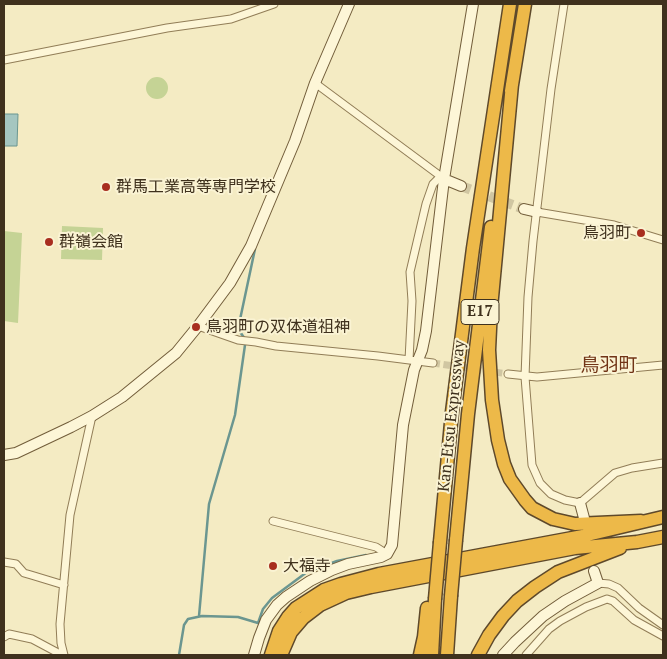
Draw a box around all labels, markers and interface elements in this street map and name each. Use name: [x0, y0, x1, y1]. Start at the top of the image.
place label: 群馬工業高等専門学校: [116, 177, 276, 197]
marker: 群馬工業高等専門学校: [100, 181, 112, 193]
place label: 鳥羽町: [583, 223, 631, 243]
marker: 鳥羽町: [635, 227, 647, 239]
place label: 群嶺会館: [59, 232, 123, 252]
marker: 群嶺会館: [43, 236, 55, 248]
road number: E17: [461, 300, 499, 324]
place label: 鳥羽町の双体道祖神: [206, 317, 350, 337]
marker: 鳥羽町の双体道祖神: [190, 321, 202, 333]
street label: Kan-Etsu Expressway: [434, 339, 470, 493]
district label: 鳥羽町: [581, 355, 637, 377]
place label: 大福寺: [283, 556, 331, 576]
marker: 大福寺: [267, 560, 279, 572]

